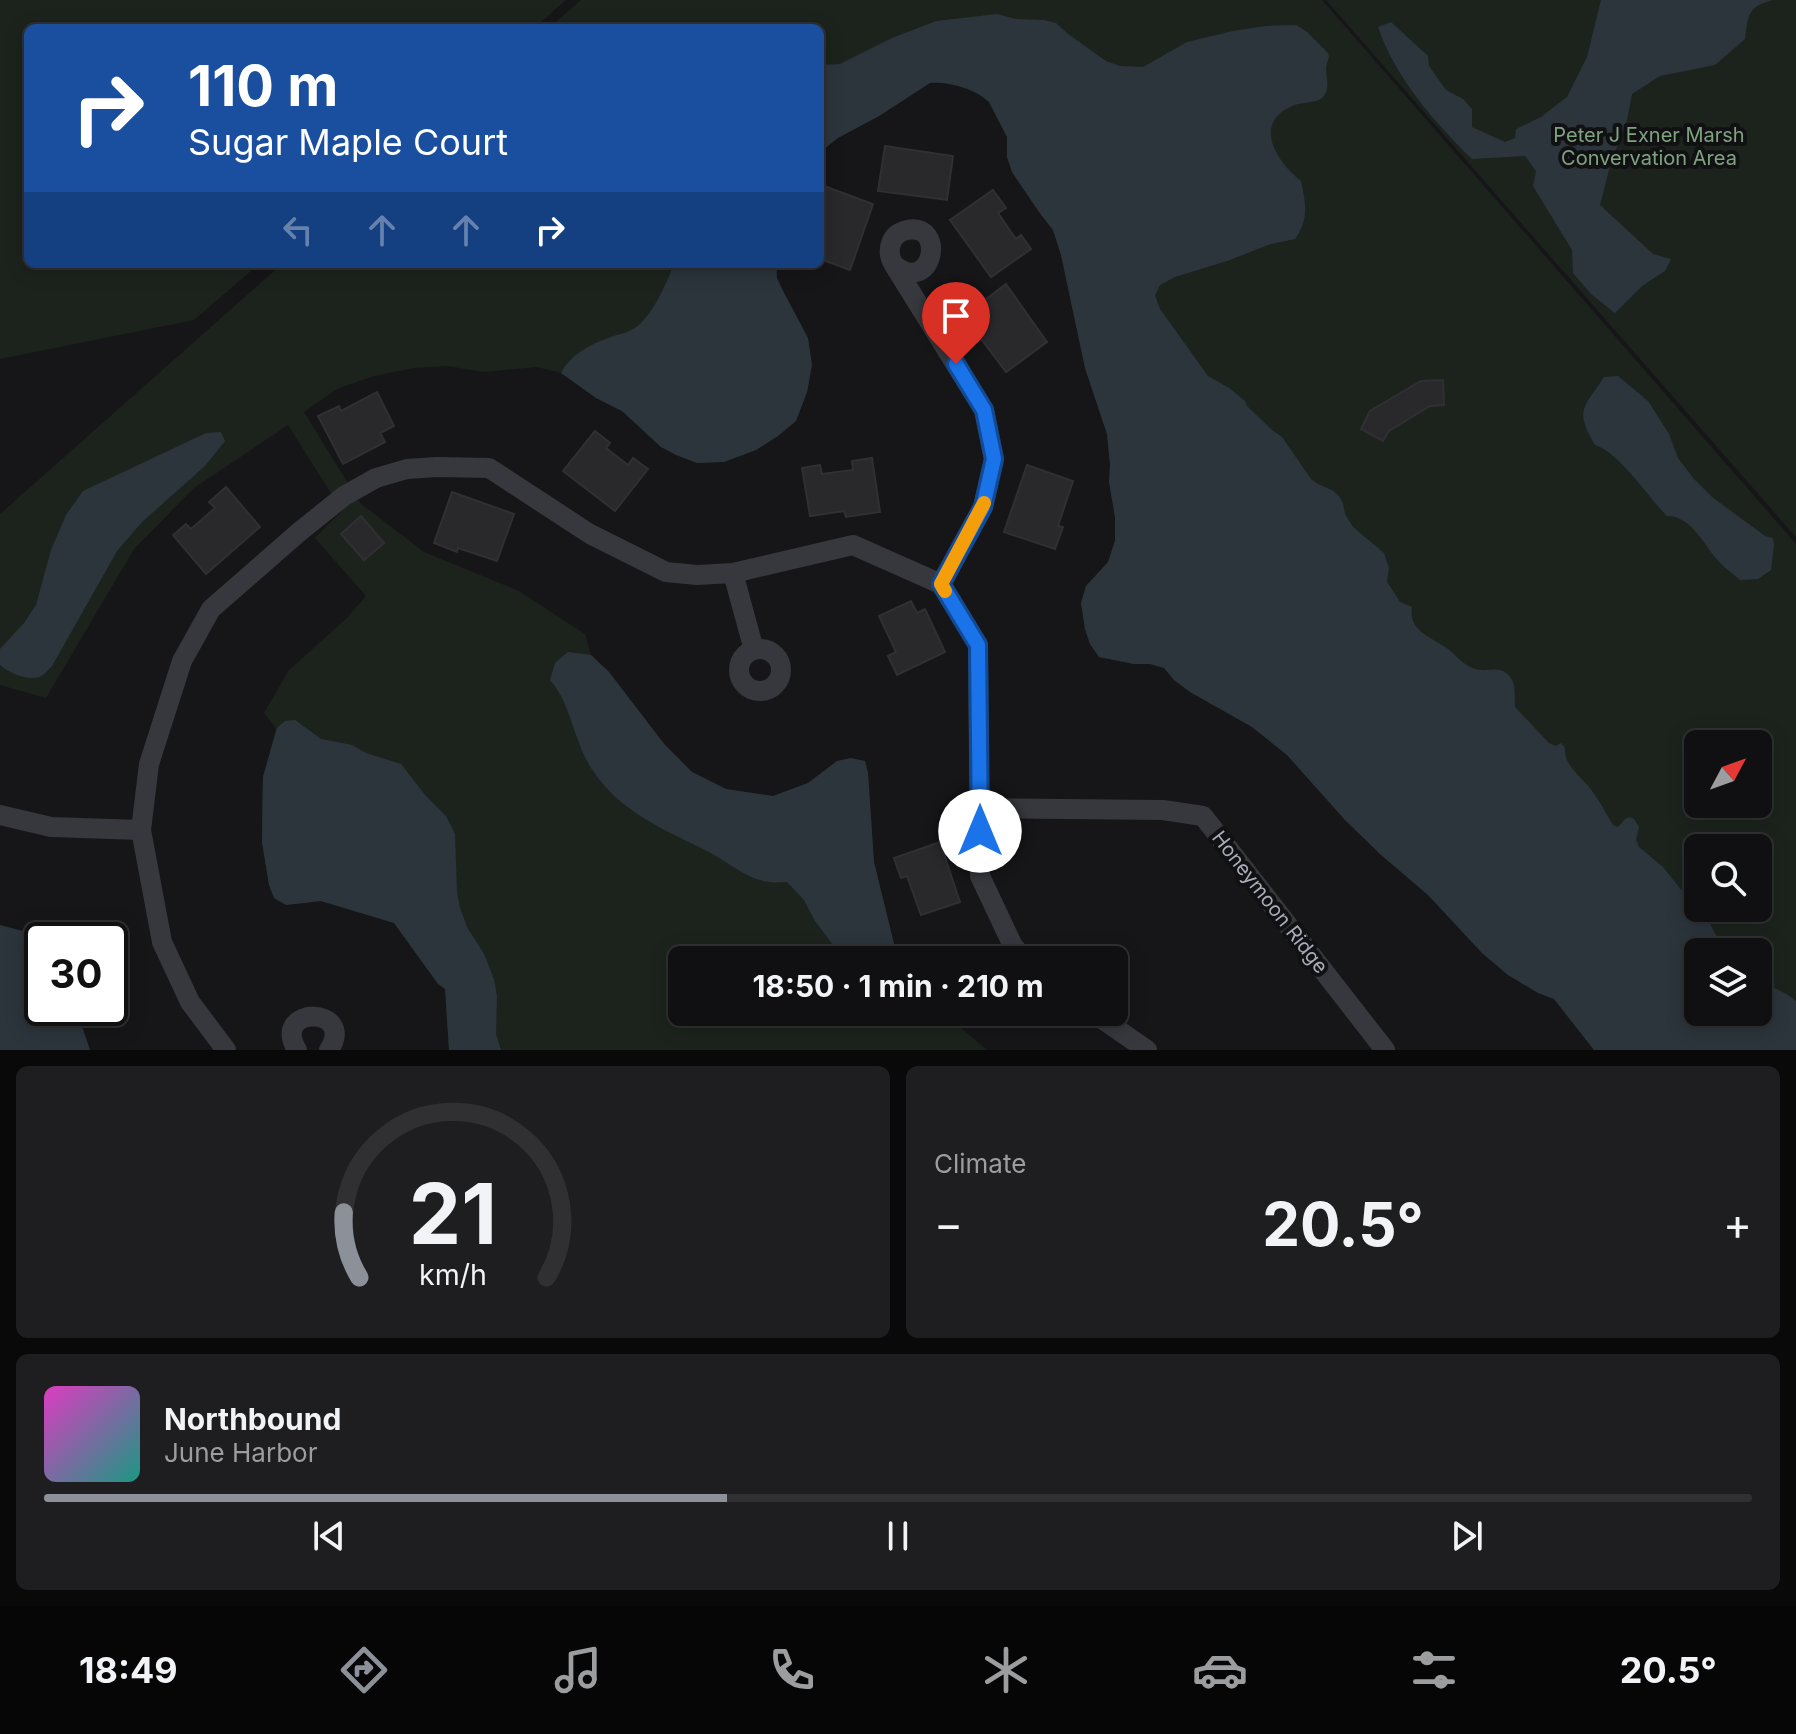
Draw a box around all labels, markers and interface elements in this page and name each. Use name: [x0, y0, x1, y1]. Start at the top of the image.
text: 110 m: [188, 52, 338, 120]
icon: right: [56, 56, 160, 160]
text: Sugar Maple Court: [188, 120, 508, 164]
park label: Peter J Exner Marsh Convervation Area: [1553, 123, 1745, 170]
icon: left: [276, 208, 320, 252]
icon: ahead: [360, 208, 404, 252]
icon: ahead: [444, 208, 488, 252]
icon: right: [528, 208, 572, 252]
pin: [922, 282, 990, 364]
icon: arrive: [934, 294, 978, 338]
north arrow: [1684, 730, 1772, 818]
map controls: [1684, 730, 1772, 1026]
position arrow: [938, 789, 1022, 873]
street label: Honeymoon Ridge: [1207, 826, 1333, 978]
button: search: [1684, 834, 1772, 922]
speed limit sign: 30: [24, 922, 128, 1026]
button: layers: [1684, 938, 1772, 1026]
text: 18:50 · 1 min · 210 m: [752, 968, 1044, 1004]
text: Climate: [934, 1148, 1026, 1179]
text: 21: [409, 1163, 497, 1264]
text: 20.5°: [1262, 1188, 1424, 1260]
text: −: [934, 1197, 963, 1251]
text: +: [1723, 1197, 1752, 1251]
text: km/h: [419, 1257, 487, 1292]
text: Northbound: [164, 1401, 341, 1437]
text: June Harbor: [164, 1437, 317, 1468]
icon: previous: [307, 1514, 351, 1558]
icon: pause: [876, 1514, 920, 1558]
icon: next: [1445, 1514, 1489, 1558]
icon: directions: [336, 1642, 392, 1698]
icon: music: [550, 1642, 606, 1698]
icon: phone: [764, 1642, 820, 1698]
icon: climate: [978, 1642, 1034, 1698]
icon: car: [1192, 1642, 1248, 1698]
icon: filters: [1406, 1642, 1462, 1698]
text: 18:49: [79, 1648, 178, 1692]
text: 20.5°: [1620, 1648, 1717, 1692]

